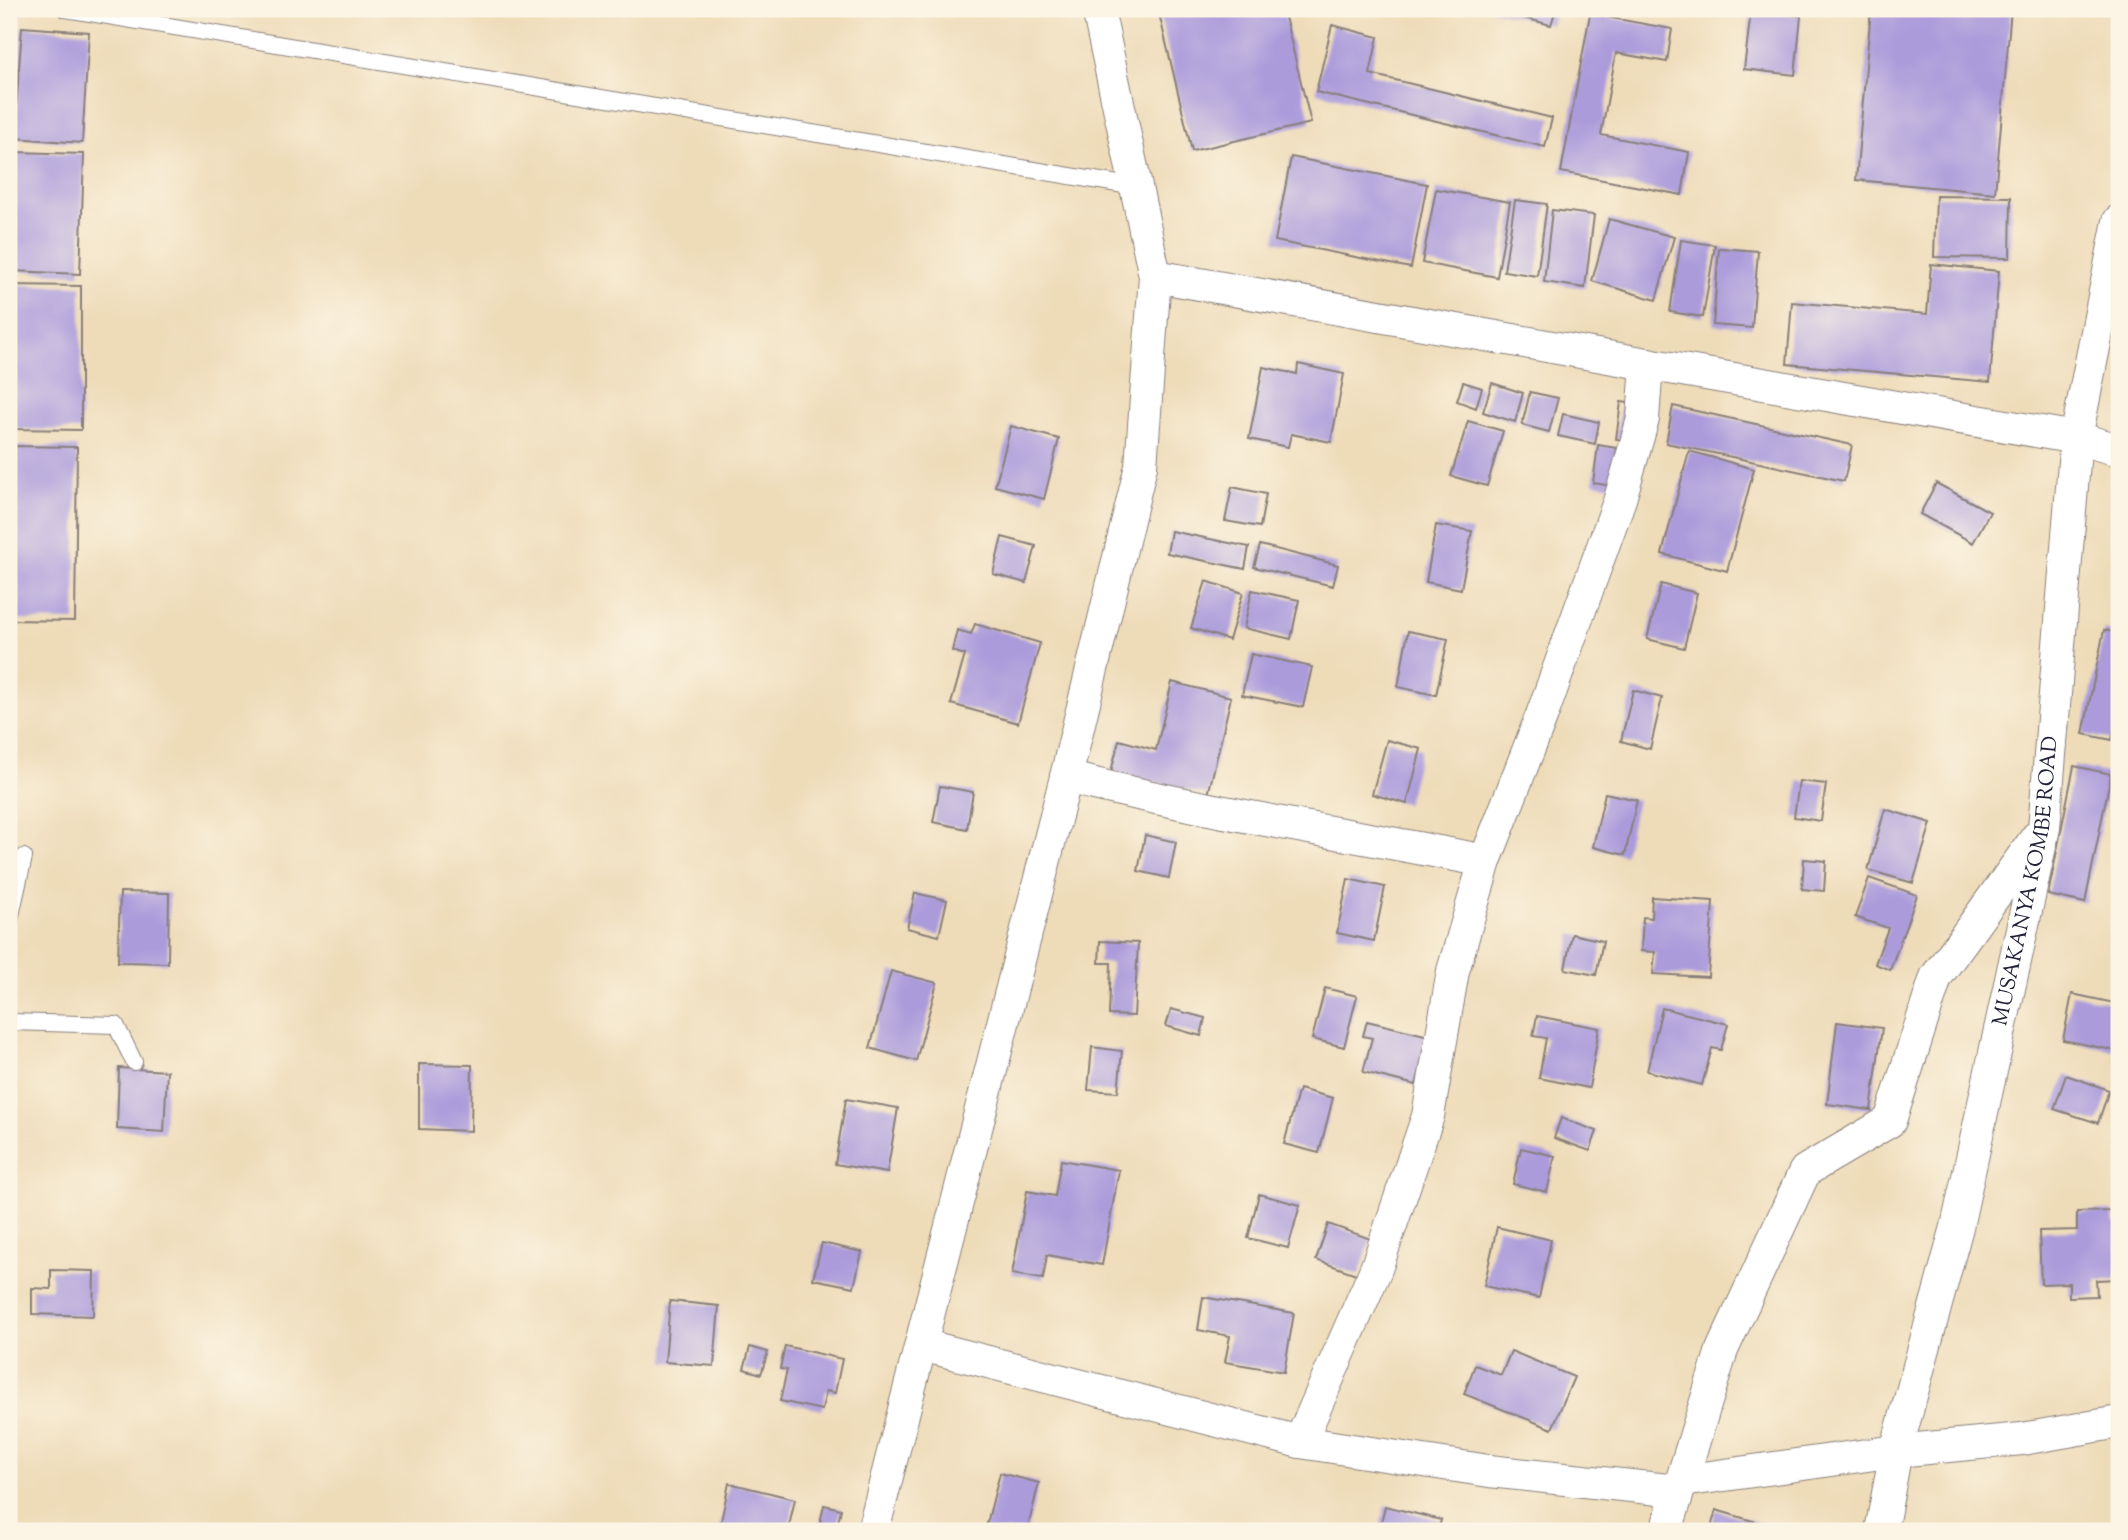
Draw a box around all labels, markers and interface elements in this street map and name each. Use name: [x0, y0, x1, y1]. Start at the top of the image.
street label: MUSAKANYA KOMBE ROAD: [1986, 735, 2067, 1029]

